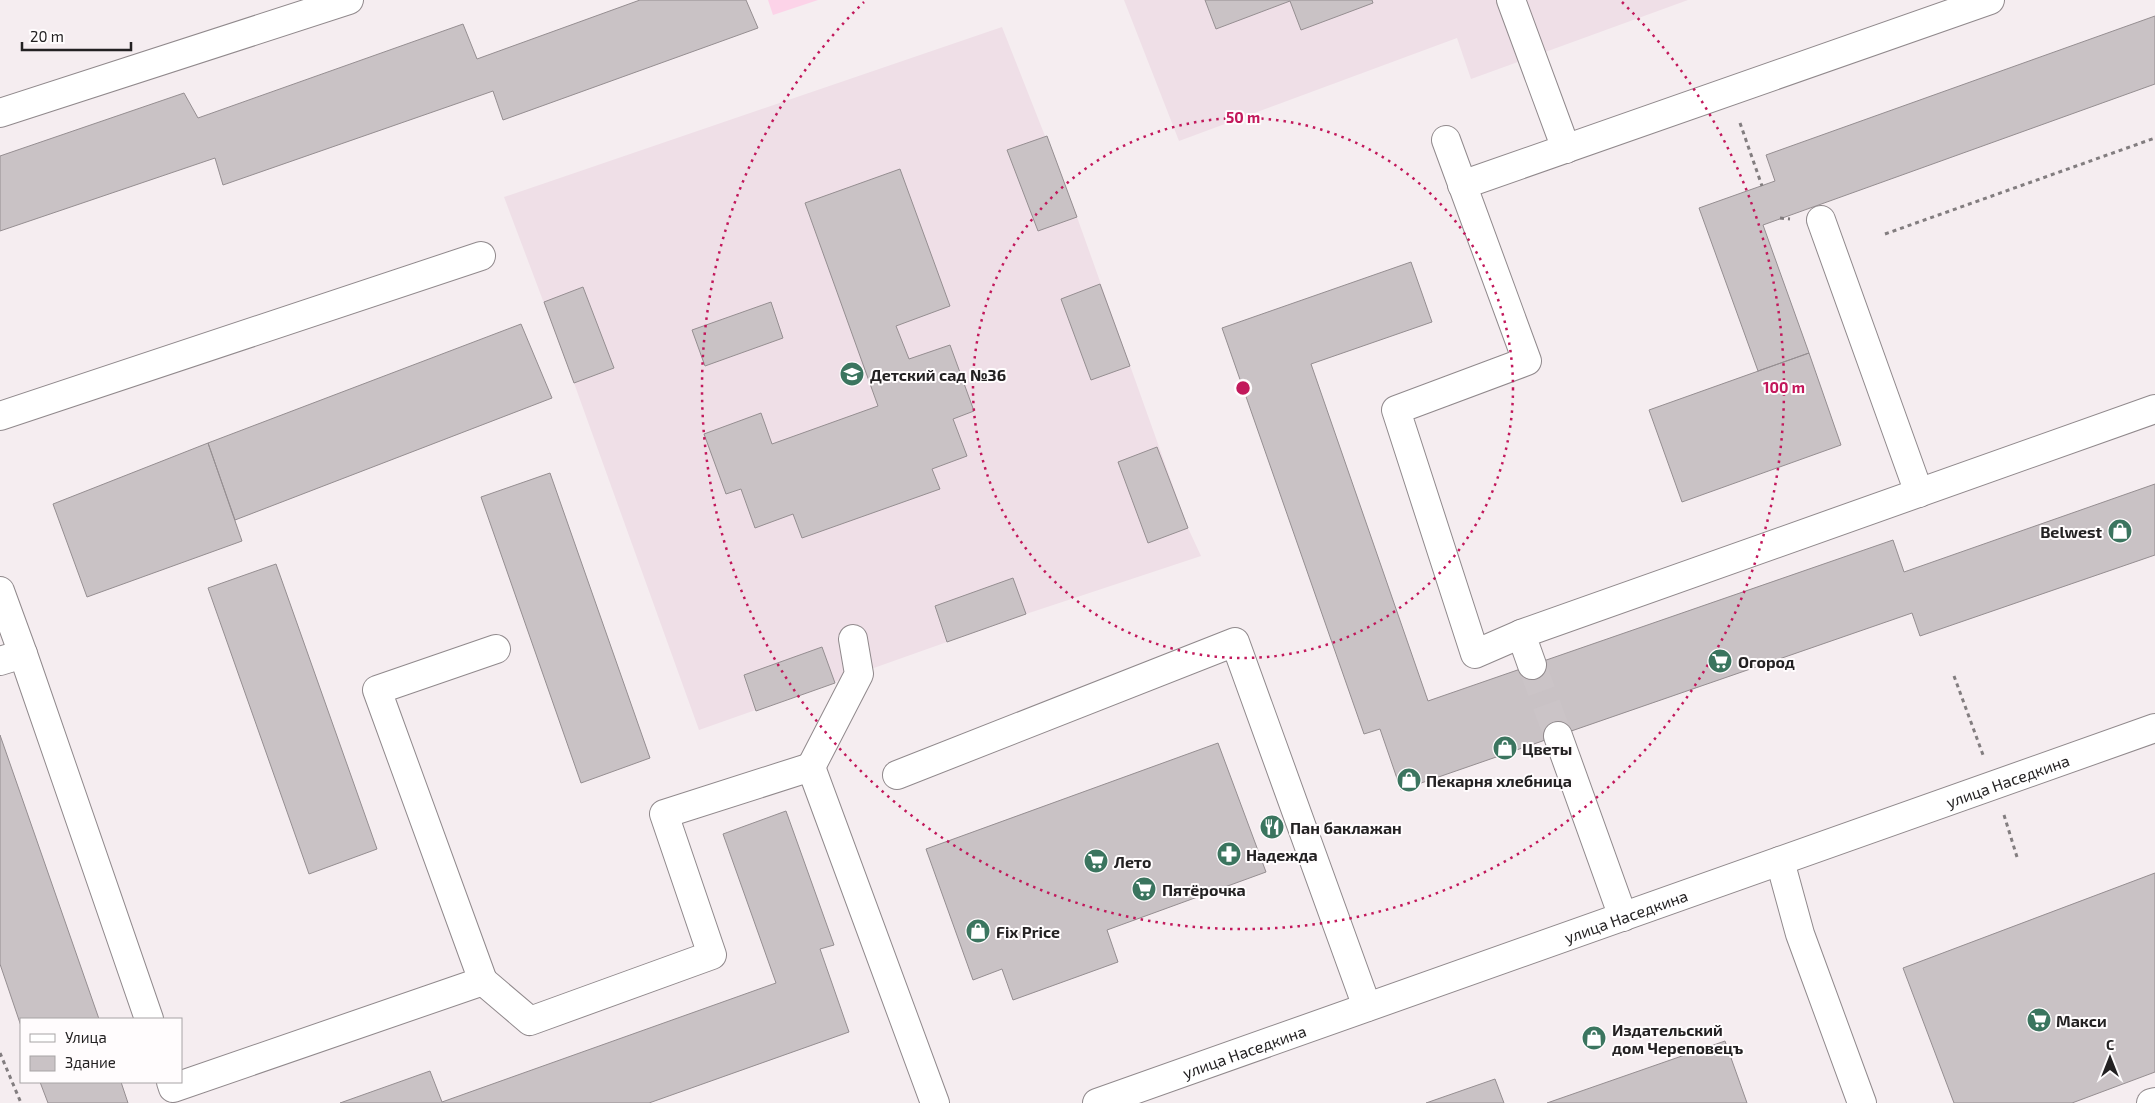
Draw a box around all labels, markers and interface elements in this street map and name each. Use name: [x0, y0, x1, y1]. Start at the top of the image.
scale bar: [22, 20, 131, 52]
text: 20 m: [30, 27, 64, 45]
text: 50 m: [1226, 108, 1260, 126]
school or university icon: Детский сад №36: [839, 361, 865, 387]
place label: Детский сад №36: [870, 365, 1006, 384]
text: 100 m: [1763, 378, 1805, 396]
centre of rings: [1234, 379, 1252, 397]
shop icon: Belwest: [2107, 518, 2133, 544]
place label: Belwest: [2040, 522, 2102, 541]
supermarket icon: Огород: [1707, 648, 1733, 674]
place label: Огород: [1738, 652, 1795, 671]
shop icon: Цветы: [1492, 735, 1518, 761]
place label: Цветы: [1522, 739, 1572, 758]
street label: улица Наседкина: [1943, 750, 2072, 812]
shop icon: Пекарня хлебница: [1396, 767, 1422, 793]
place label: Пекарня хлебница: [1426, 771, 1572, 790]
restaurant icon: Пан баклажан: [1259, 814, 1285, 840]
place label: Пан баклажан: [1290, 818, 1402, 837]
pharmacy icon: Надежда: [1216, 841, 1242, 867]
place label: Надежда: [1246, 845, 1318, 864]
supermarket icon: Лето: [1083, 848, 1109, 874]
place label: Лето: [1114, 852, 1151, 871]
supermarket icon: Пятёрочка: [1131, 876, 1157, 902]
place label: Пятёрочка: [1162, 880, 1246, 899]
street label: улица Наседкина: [1561, 885, 1690, 947]
shop icon: Fix Price: [965, 918, 991, 944]
place label: Fix Price: [996, 922, 1060, 941]
supermarket icon: Макси: [2026, 1007, 2052, 1033]
place label: Макси: [2056, 1011, 2107, 1030]
legend: [20, 1018, 182, 1083]
street label: улица Наседкина: [1180, 1020, 1308, 1082]
place label: Издательский дом Череповецъ: [1612, 1020, 1744, 1057]
shop icon: Издательский дом Череповецъ: [1581, 1025, 1607, 1051]
text: Улица: [65, 1028, 107, 1046]
north arrow: [2085, 1033, 2135, 1083]
text: С: [2106, 1036, 2114, 1053]
text: Здание: [65, 1053, 116, 1071]

